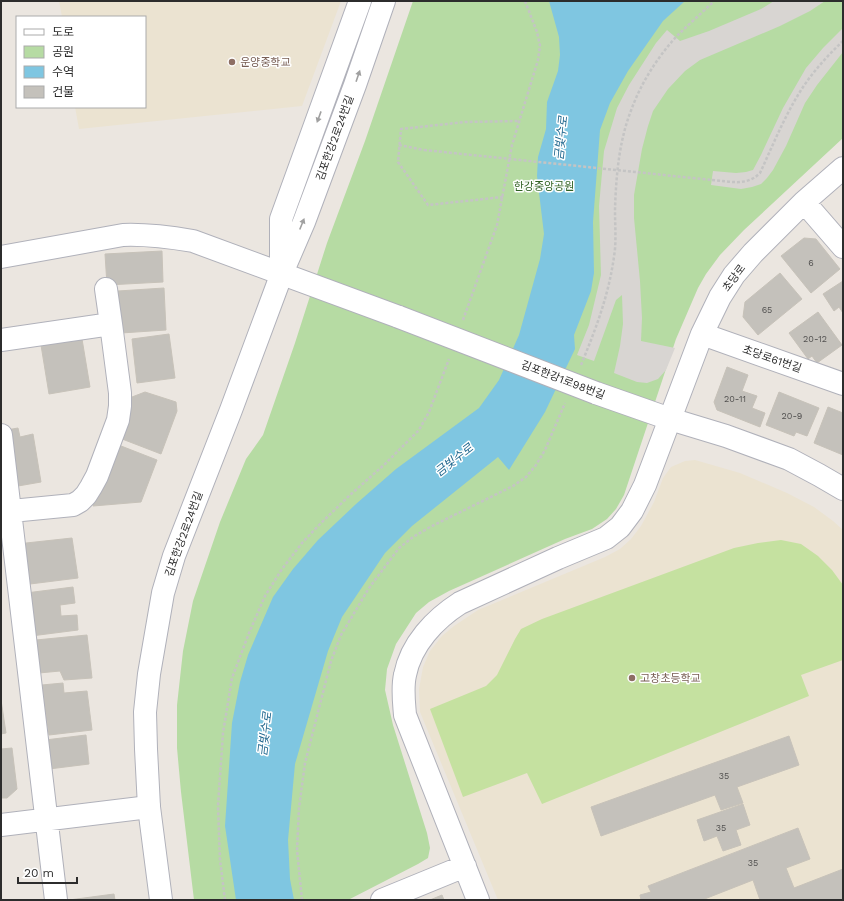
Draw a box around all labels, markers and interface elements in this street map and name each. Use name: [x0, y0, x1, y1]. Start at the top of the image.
legend: [16, 16, 146, 108]
text: 도로: [52, 25, 74, 39]
text: 공원: [52, 45, 74, 59]
place label: 운양중학교: [240, 56, 291, 69]
marker: 운양중학교: [227, 57, 237, 67]
text: 수역: [52, 65, 74, 79]
one-way arrow: [355, 70, 361, 82]
text: 건물: [52, 85, 74, 99]
street label: 김포한강2로24번길: [313, 93, 357, 183]
one-way arrow: [315, 111, 321, 123]
water label: 금빛수로: [552, 114, 570, 161]
park label: 한강중앙공원: [514, 180, 574, 193]
one-way arrow: [300, 218, 306, 230]
house number: 6: [808, 258, 814, 268]
street label: 초당로: [720, 262, 748, 294]
house number: 65: [762, 305, 772, 315]
house number: 20-12: [803, 334, 827, 344]
street label: 초당로61번길: [741, 343, 803, 375]
street label: 김포한강1로98번길: [519, 358, 607, 402]
house number: 20-11: [724, 394, 746, 404]
house number: 20-9: [782, 411, 802, 421]
water label: 금빛수로: [432, 440, 476, 479]
street label: 김포한강2로24번길: [162, 489, 206, 579]
place label: 고창초등학교: [640, 672, 701, 685]
marker: 고창초등학교: [627, 673, 637, 683]
water label: 금빛수로: [255, 710, 275, 757]
house number: 35: [719, 771, 729, 781]
house number: 35: [716, 823, 726, 833]
house number: 35: [748, 858, 758, 868]
scale bar: [18, 859, 77, 885]
text: 20 m: [24, 866, 54, 880]

